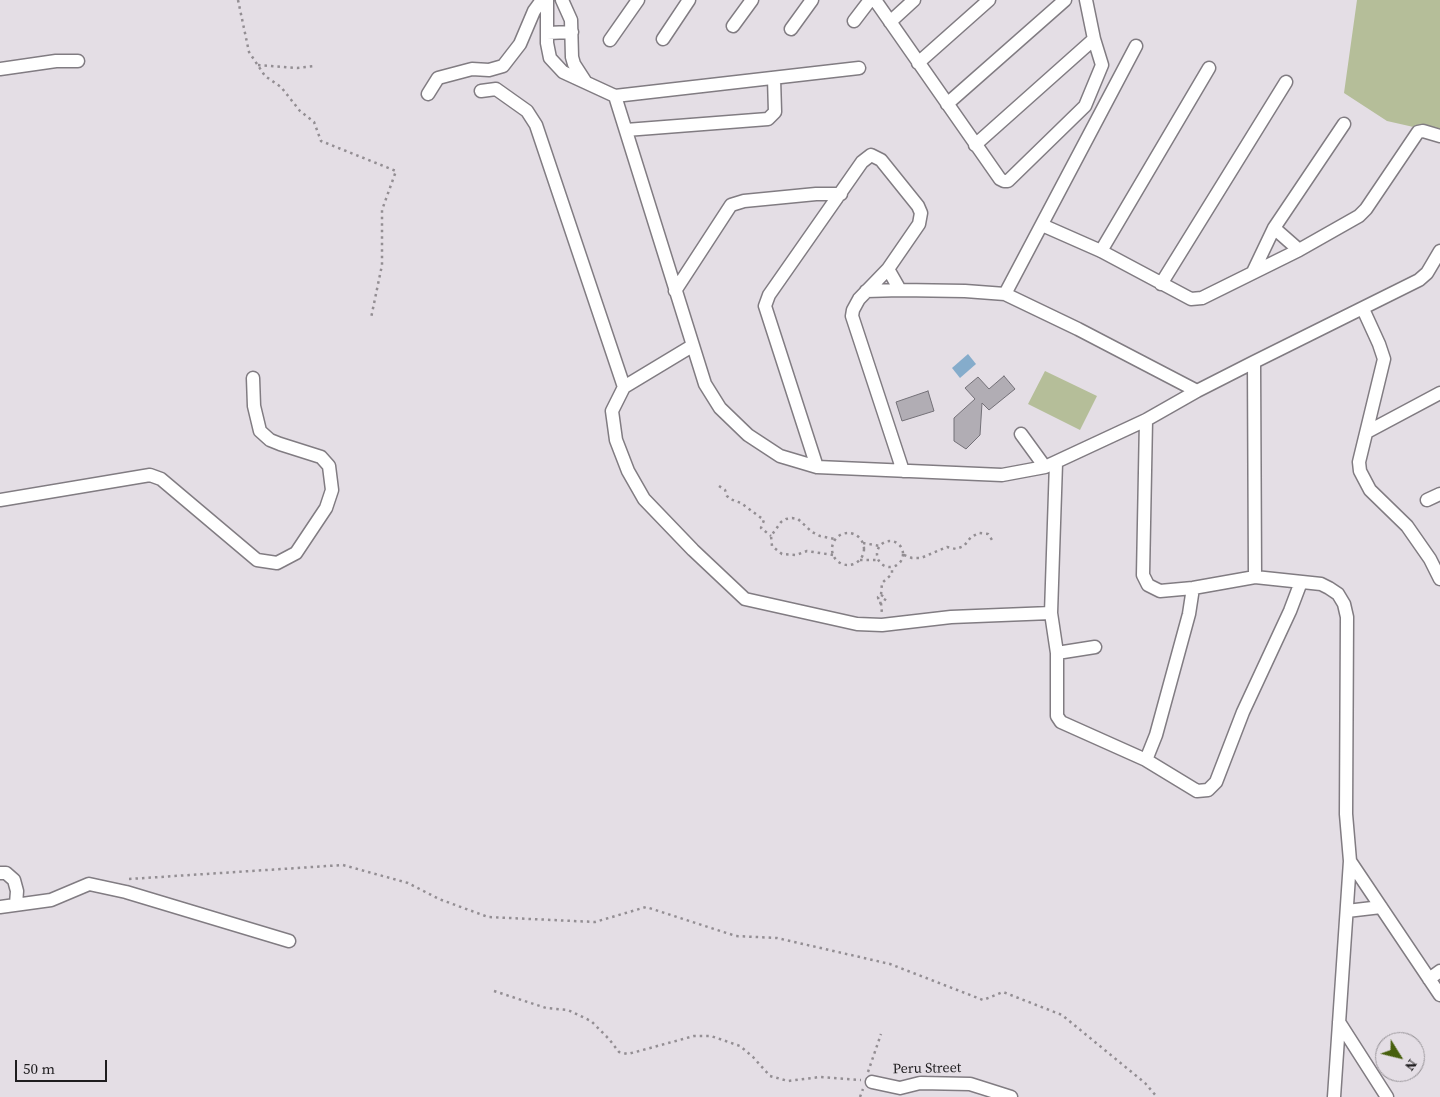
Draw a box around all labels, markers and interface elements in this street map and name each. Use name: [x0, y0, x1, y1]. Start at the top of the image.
north arrow: [1375, 1032, 1425, 1082]
scale bar: [18, 1050, 110, 1082]
text: N: [1400, 1055, 1422, 1075]
text: 50 m: [23, 1058, 55, 1079]
street label: Peru Street: [893, 1060, 961, 1078]

